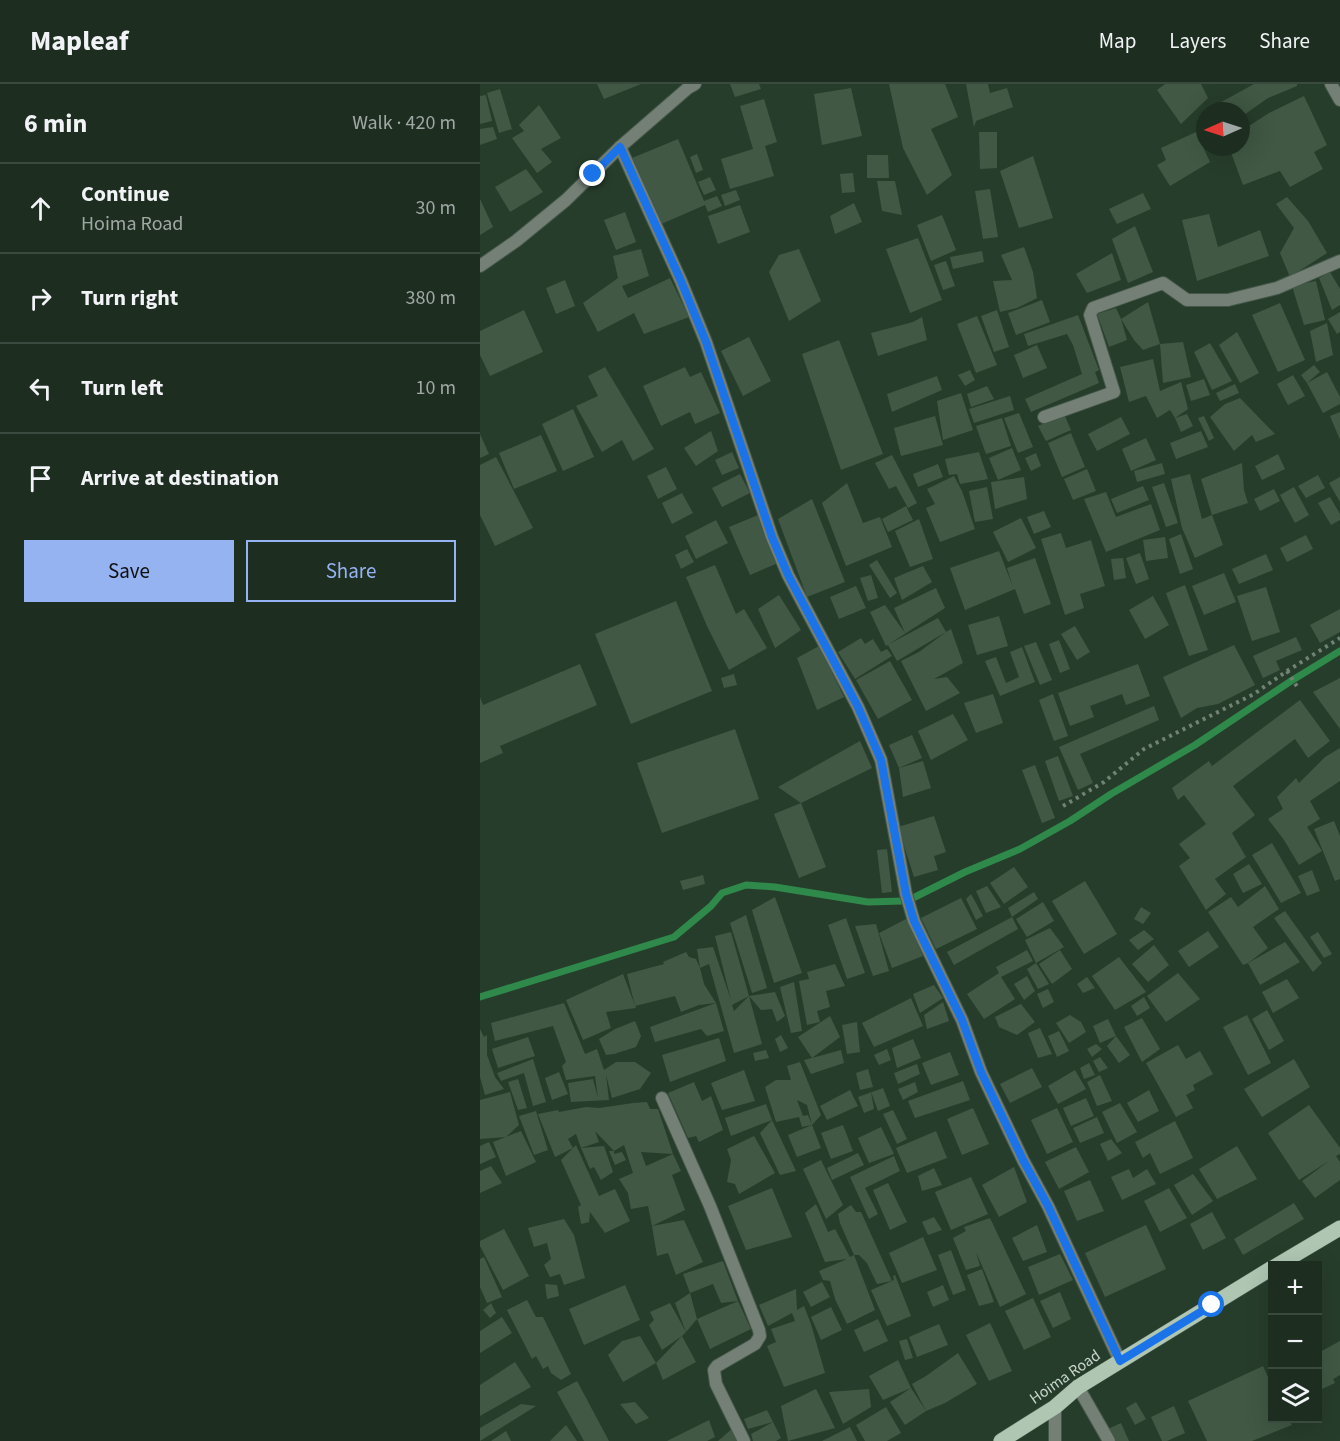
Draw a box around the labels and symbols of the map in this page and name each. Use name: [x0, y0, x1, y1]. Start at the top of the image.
north arrow: [1196, 102, 1250, 156]
route end: [579, 160, 605, 186]
route start: [1198, 1291, 1224, 1317]
street label: Hoima Road: [1025, 1344, 1105, 1410]

